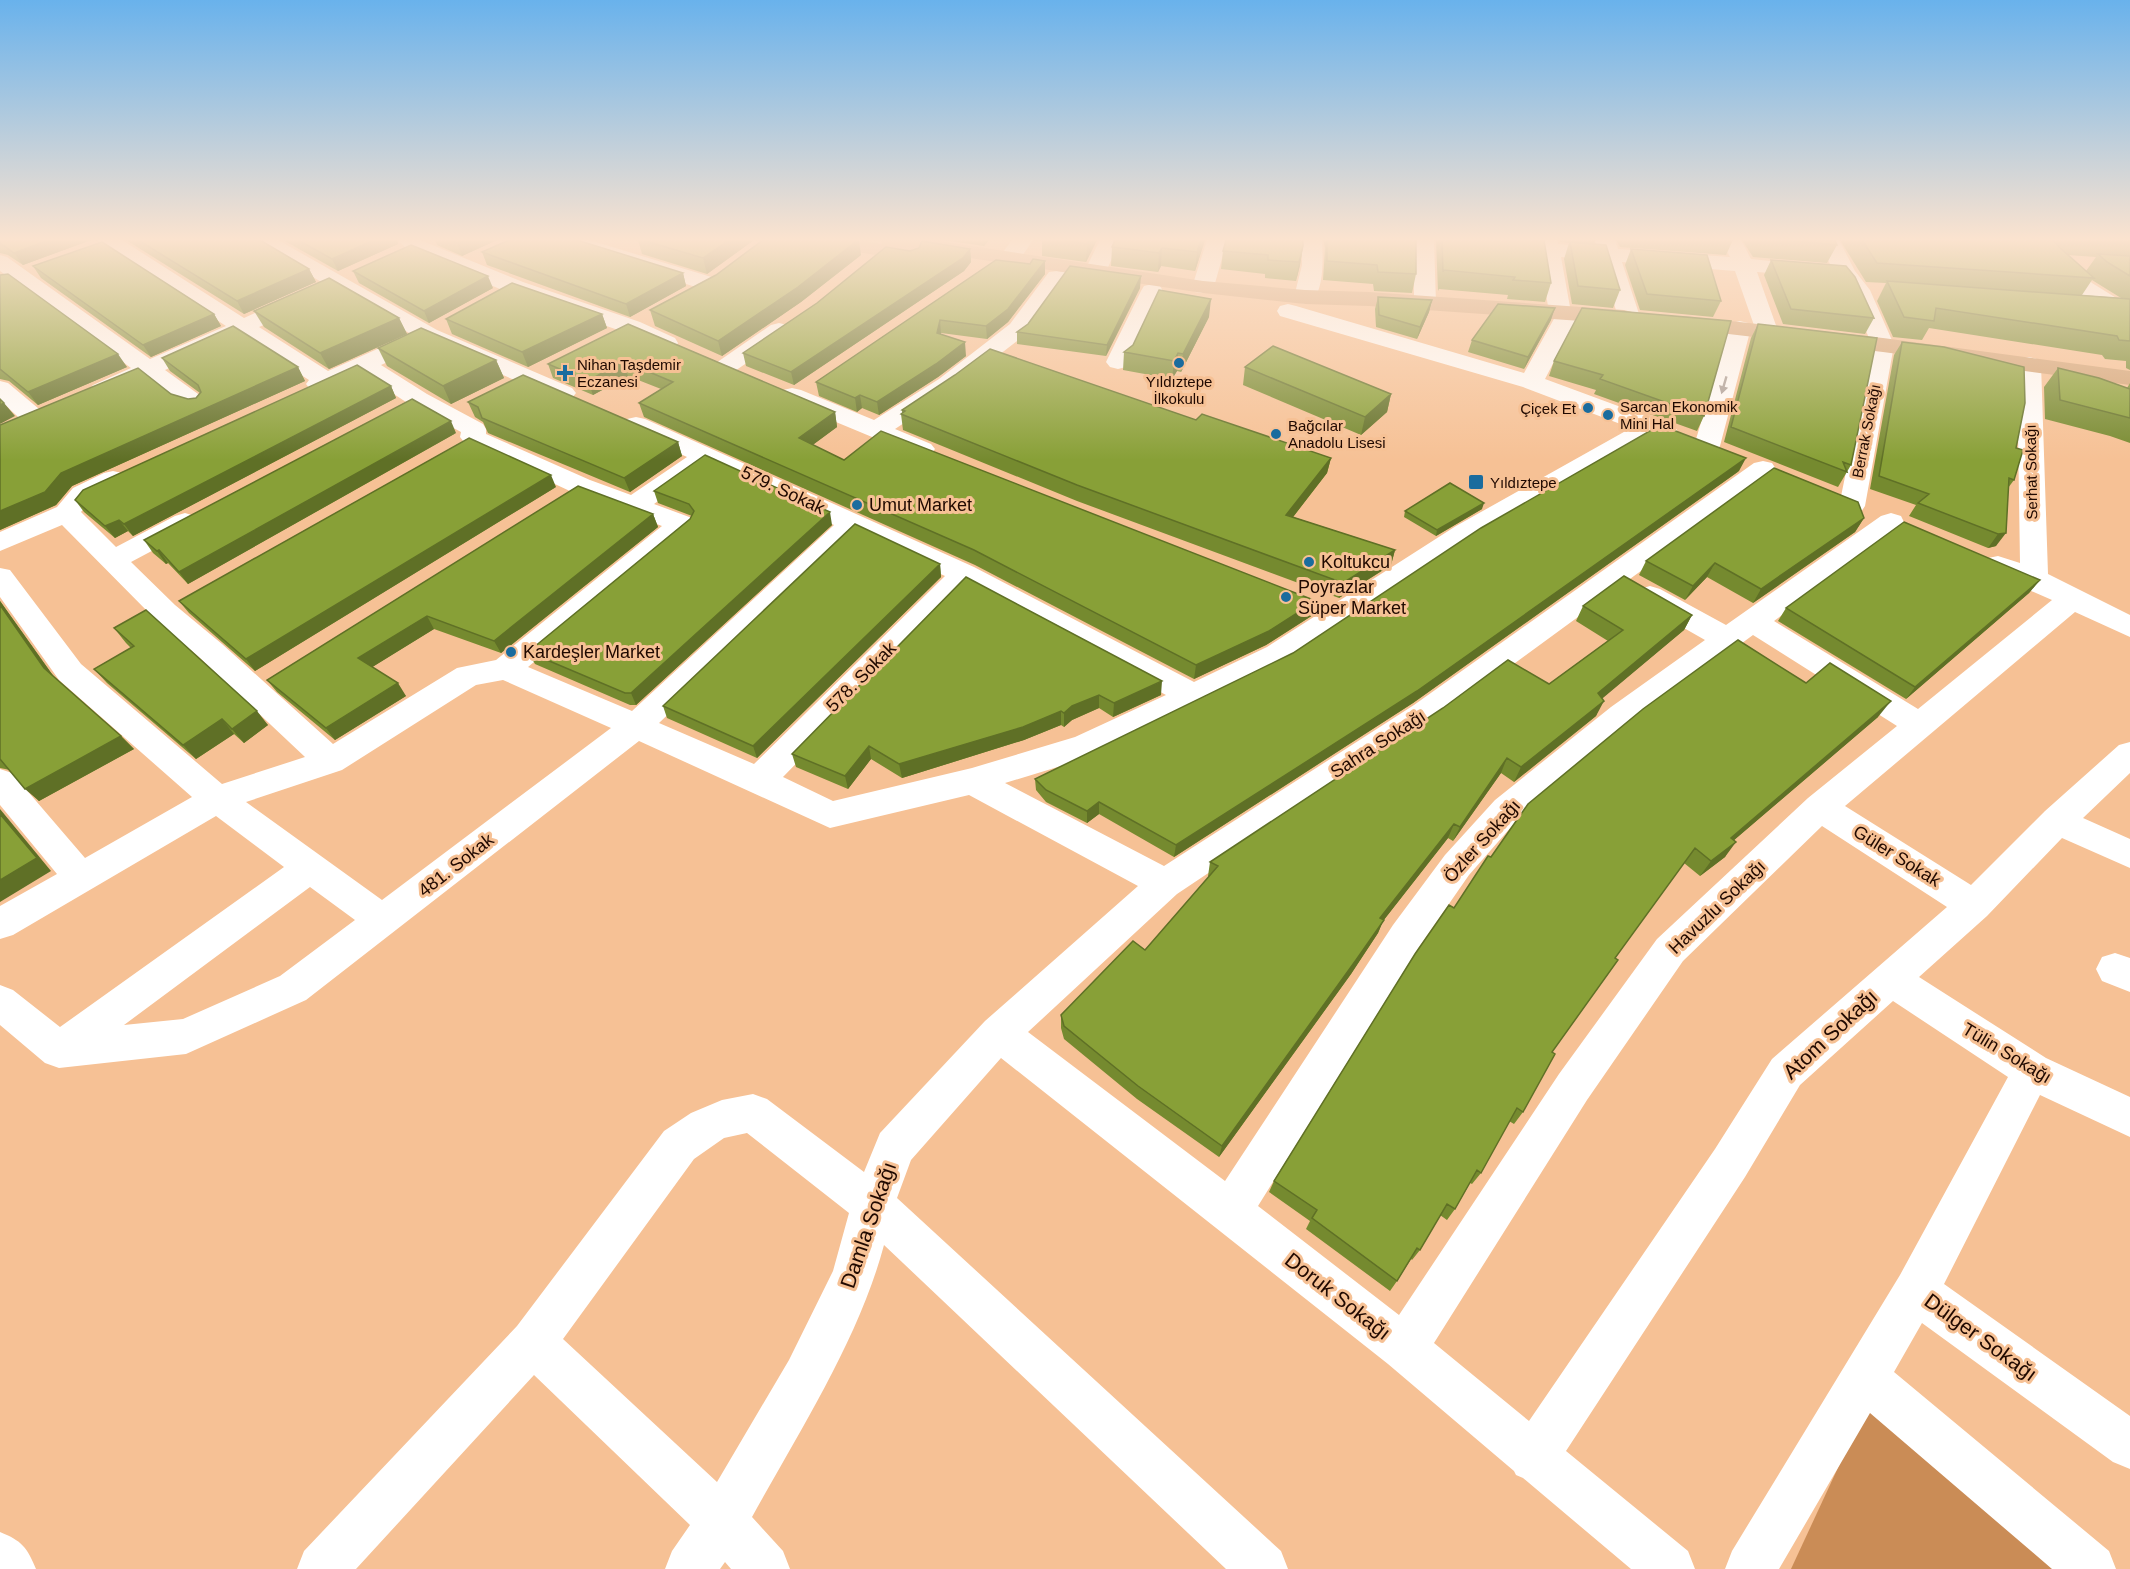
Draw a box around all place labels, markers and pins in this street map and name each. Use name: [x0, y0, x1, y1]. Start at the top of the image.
place label: Nihan Taşdemir Eczanesi: [577, 356, 681, 390]
marker: Yıldıztepe İlkokulu: [1172, 356, 1186, 370]
marker: Nihan Taşdemir Eczanesi: [558, 366, 572, 380]
place label: Yıldıztepe İlkokulu: [1146, 373, 1212, 407]
place label: Sarcan Ekonomik Mini Hal: [1620, 398, 1738, 432]
place label: Çiçek Et: [1520, 400, 1577, 417]
marker: Çiçek Et: [1581, 401, 1595, 415]
marker: Sarcan Ekonomik Mini Hal: [1601, 408, 1615, 422]
place label: Bağcılar Anadolu Lisesi: [1288, 417, 1386, 451]
marker: Bağcılar Anadolu Lisesi: [1269, 427, 1283, 441]
marker: Yıldıztepe: [1467, 473, 1485, 491]
place label: Yıldıztepe: [1490, 474, 1557, 491]
place label: Umut Market: [869, 495, 972, 515]
marker: Umut Market: [850, 498, 864, 512]
place label: Koltukcu: [1321, 552, 1390, 572]
marker: Koltukcu: [1302, 555, 1316, 569]
place label: Poyrazlar Süper Market: [1298, 577, 1406, 618]
marker: Poyrazlar Süper Market: [1279, 590, 1293, 604]
place label: Kardeşler Market: [523, 642, 660, 662]
marker: Kardeşler Market: [504, 645, 518, 659]

